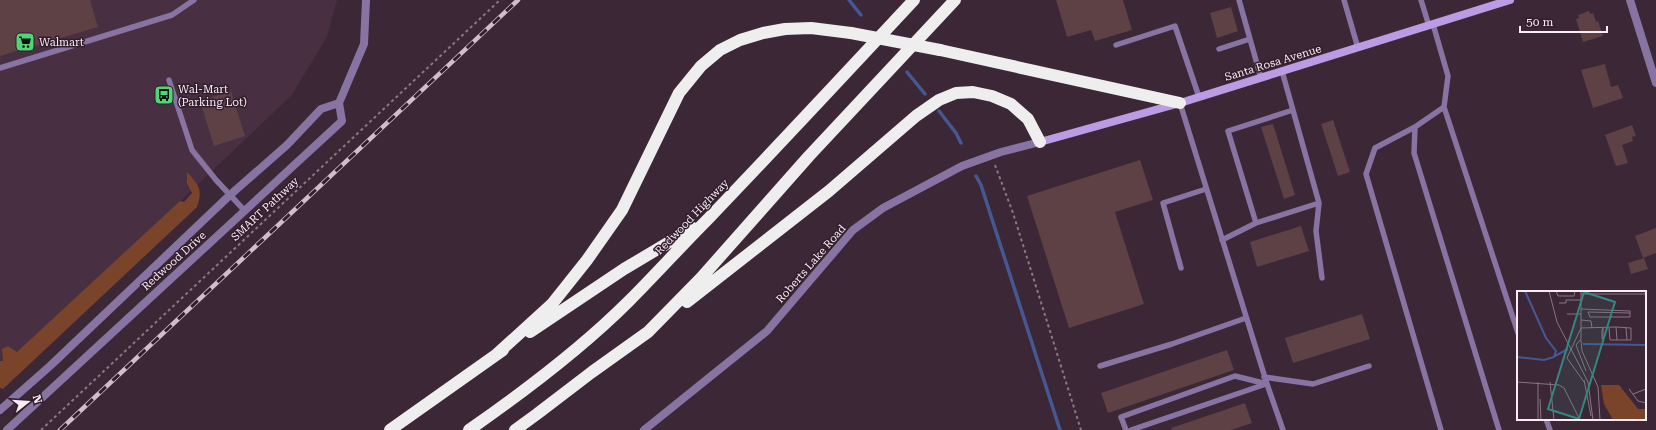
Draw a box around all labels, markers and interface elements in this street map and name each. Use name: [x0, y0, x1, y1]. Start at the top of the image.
scale bar: [1520, 8, 1607, 34]
text: 50 m: [1526, 15, 1553, 29]
supermarket icon: Walmart: [14, 31, 36, 53]
place label: Walmart: [39, 36, 84, 49]
street label: Santa Rosa Avenue: [1223, 42, 1323, 84]
place label: Wal-Mart (Parking Lot): [178, 83, 247, 109]
bus stop icon: Wal-Mart (Parking Lot): [153, 84, 175, 106]
street label: SMART Pathway: [229, 174, 302, 244]
street label: Redwood Highway: [653, 176, 732, 257]
street label: Roberts Lake Road: [773, 222, 849, 306]
street label: Redwood Drive: [139, 229, 209, 293]
inset map: [1517, 291, 1646, 420]
north arrow: [8, 382, 48, 422]
text: N: [30, 393, 45, 406]

